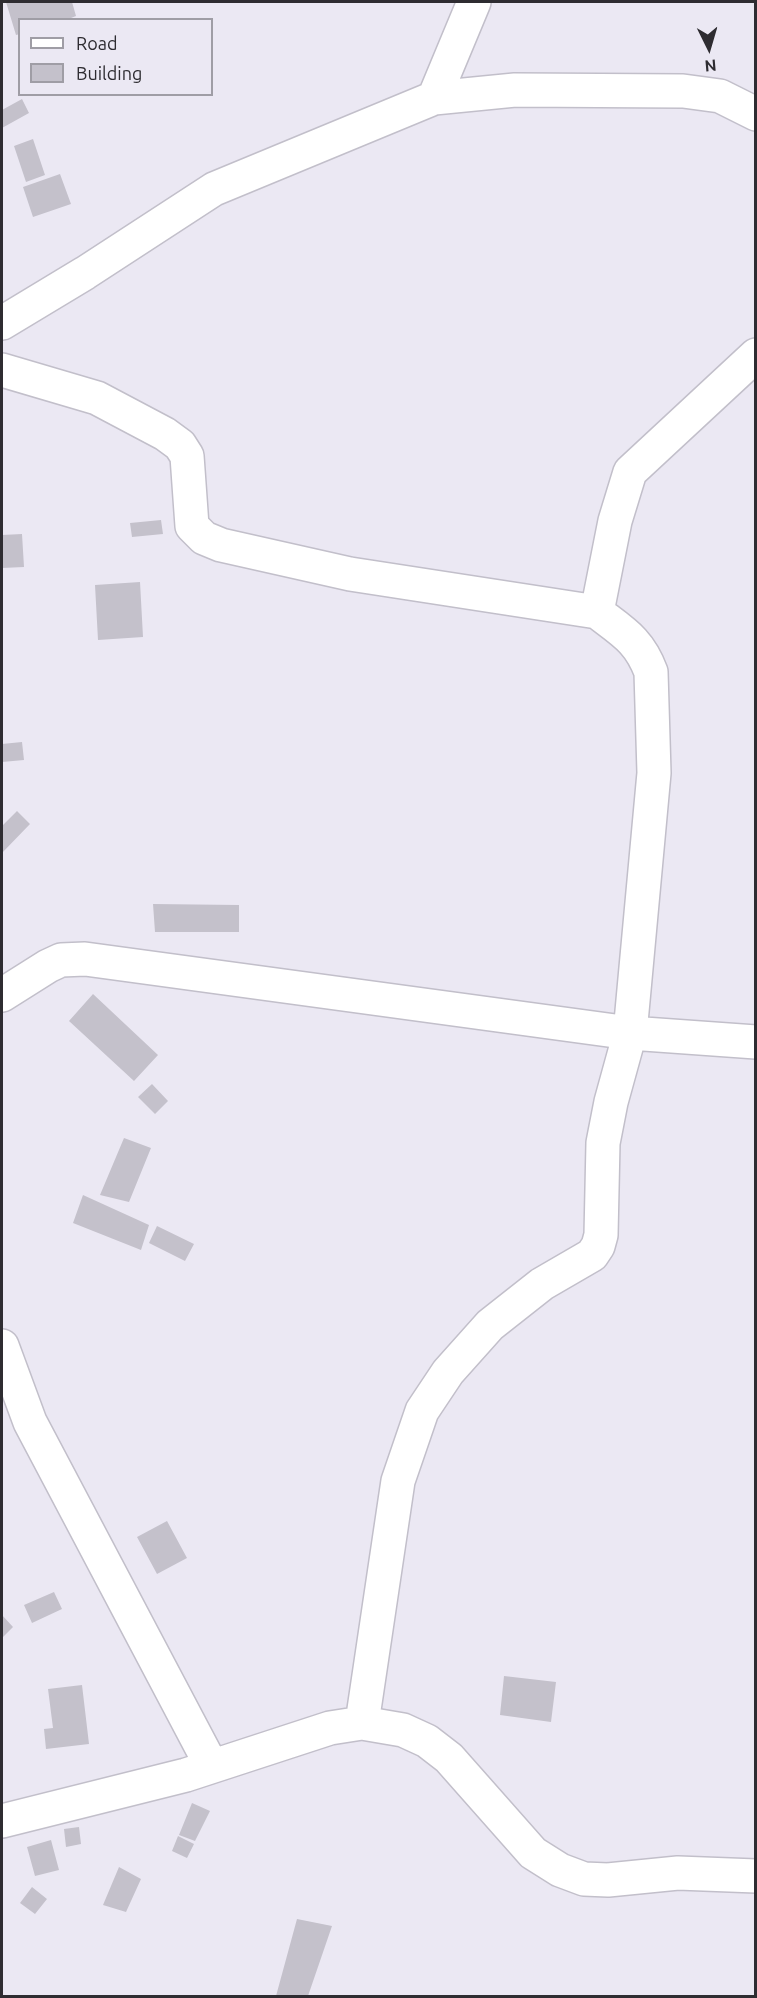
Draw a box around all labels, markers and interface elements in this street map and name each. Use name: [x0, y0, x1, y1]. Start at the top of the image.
legend: [18, 18, 213, 96]
north arrow: [679, 18, 739, 78]
text: Road: [76, 33, 118, 53]
text: N: [704, 56, 717, 75]
text: Building: [76, 63, 142, 83]

